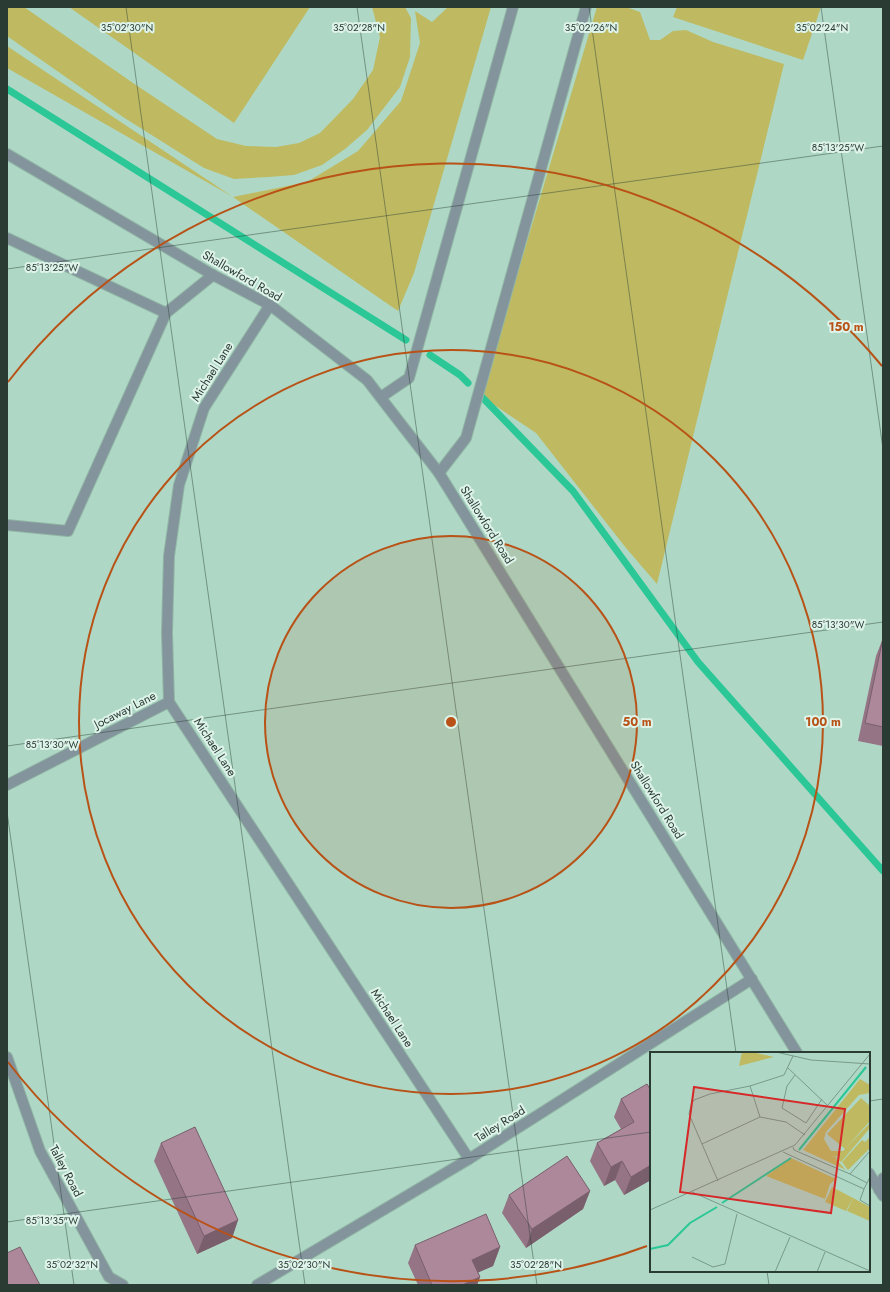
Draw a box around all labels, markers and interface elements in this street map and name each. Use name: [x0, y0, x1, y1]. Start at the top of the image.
text: 35°02'30"N: [101, 20, 153, 35]
text: 35°02'28"N: [333, 20, 385, 35]
text: 35°02'26"N: [565, 20, 617, 35]
text: 35°02'24"N: [796, 20, 848, 35]
text: 85°13'25"W: [812, 140, 864, 155]
street label: Shallowford Road: [199, 246, 285, 306]
text: 85°13'25"W: [26, 260, 78, 275]
text: 150 m: [828, 318, 864, 336]
street label: Michael Lane: [187, 339, 237, 405]
street label: Shallowford Road: [456, 482, 518, 568]
text: 85°13'30"W: [812, 617, 864, 632]
street label: Jocaway Lane: [89, 687, 159, 734]
text: 50 m: [622, 713, 652, 731]
text: 100 m: [805, 713, 841, 731]
street label: Michael Lane: [189, 714, 241, 780]
centre of rings: [444, 715, 458, 729]
text: 85°13'30"W: [26, 737, 78, 752]
street label: Shallowford Road: [626, 757, 688, 843]
street label: Michael Lane: [366, 985, 418, 1051]
inset map: [650, 1052, 870, 1272]
street label: Talley Road: [471, 1101, 529, 1147]
street label: Talley Road: [45, 1142, 87, 1200]
text: 85°13'35"W: [26, 1213, 78, 1228]
text: 35°02'32"N: [46, 1257, 98, 1272]
text: 35°02'30"N: [278, 1257, 330, 1272]
text: 35°02'28"N: [510, 1257, 562, 1272]

